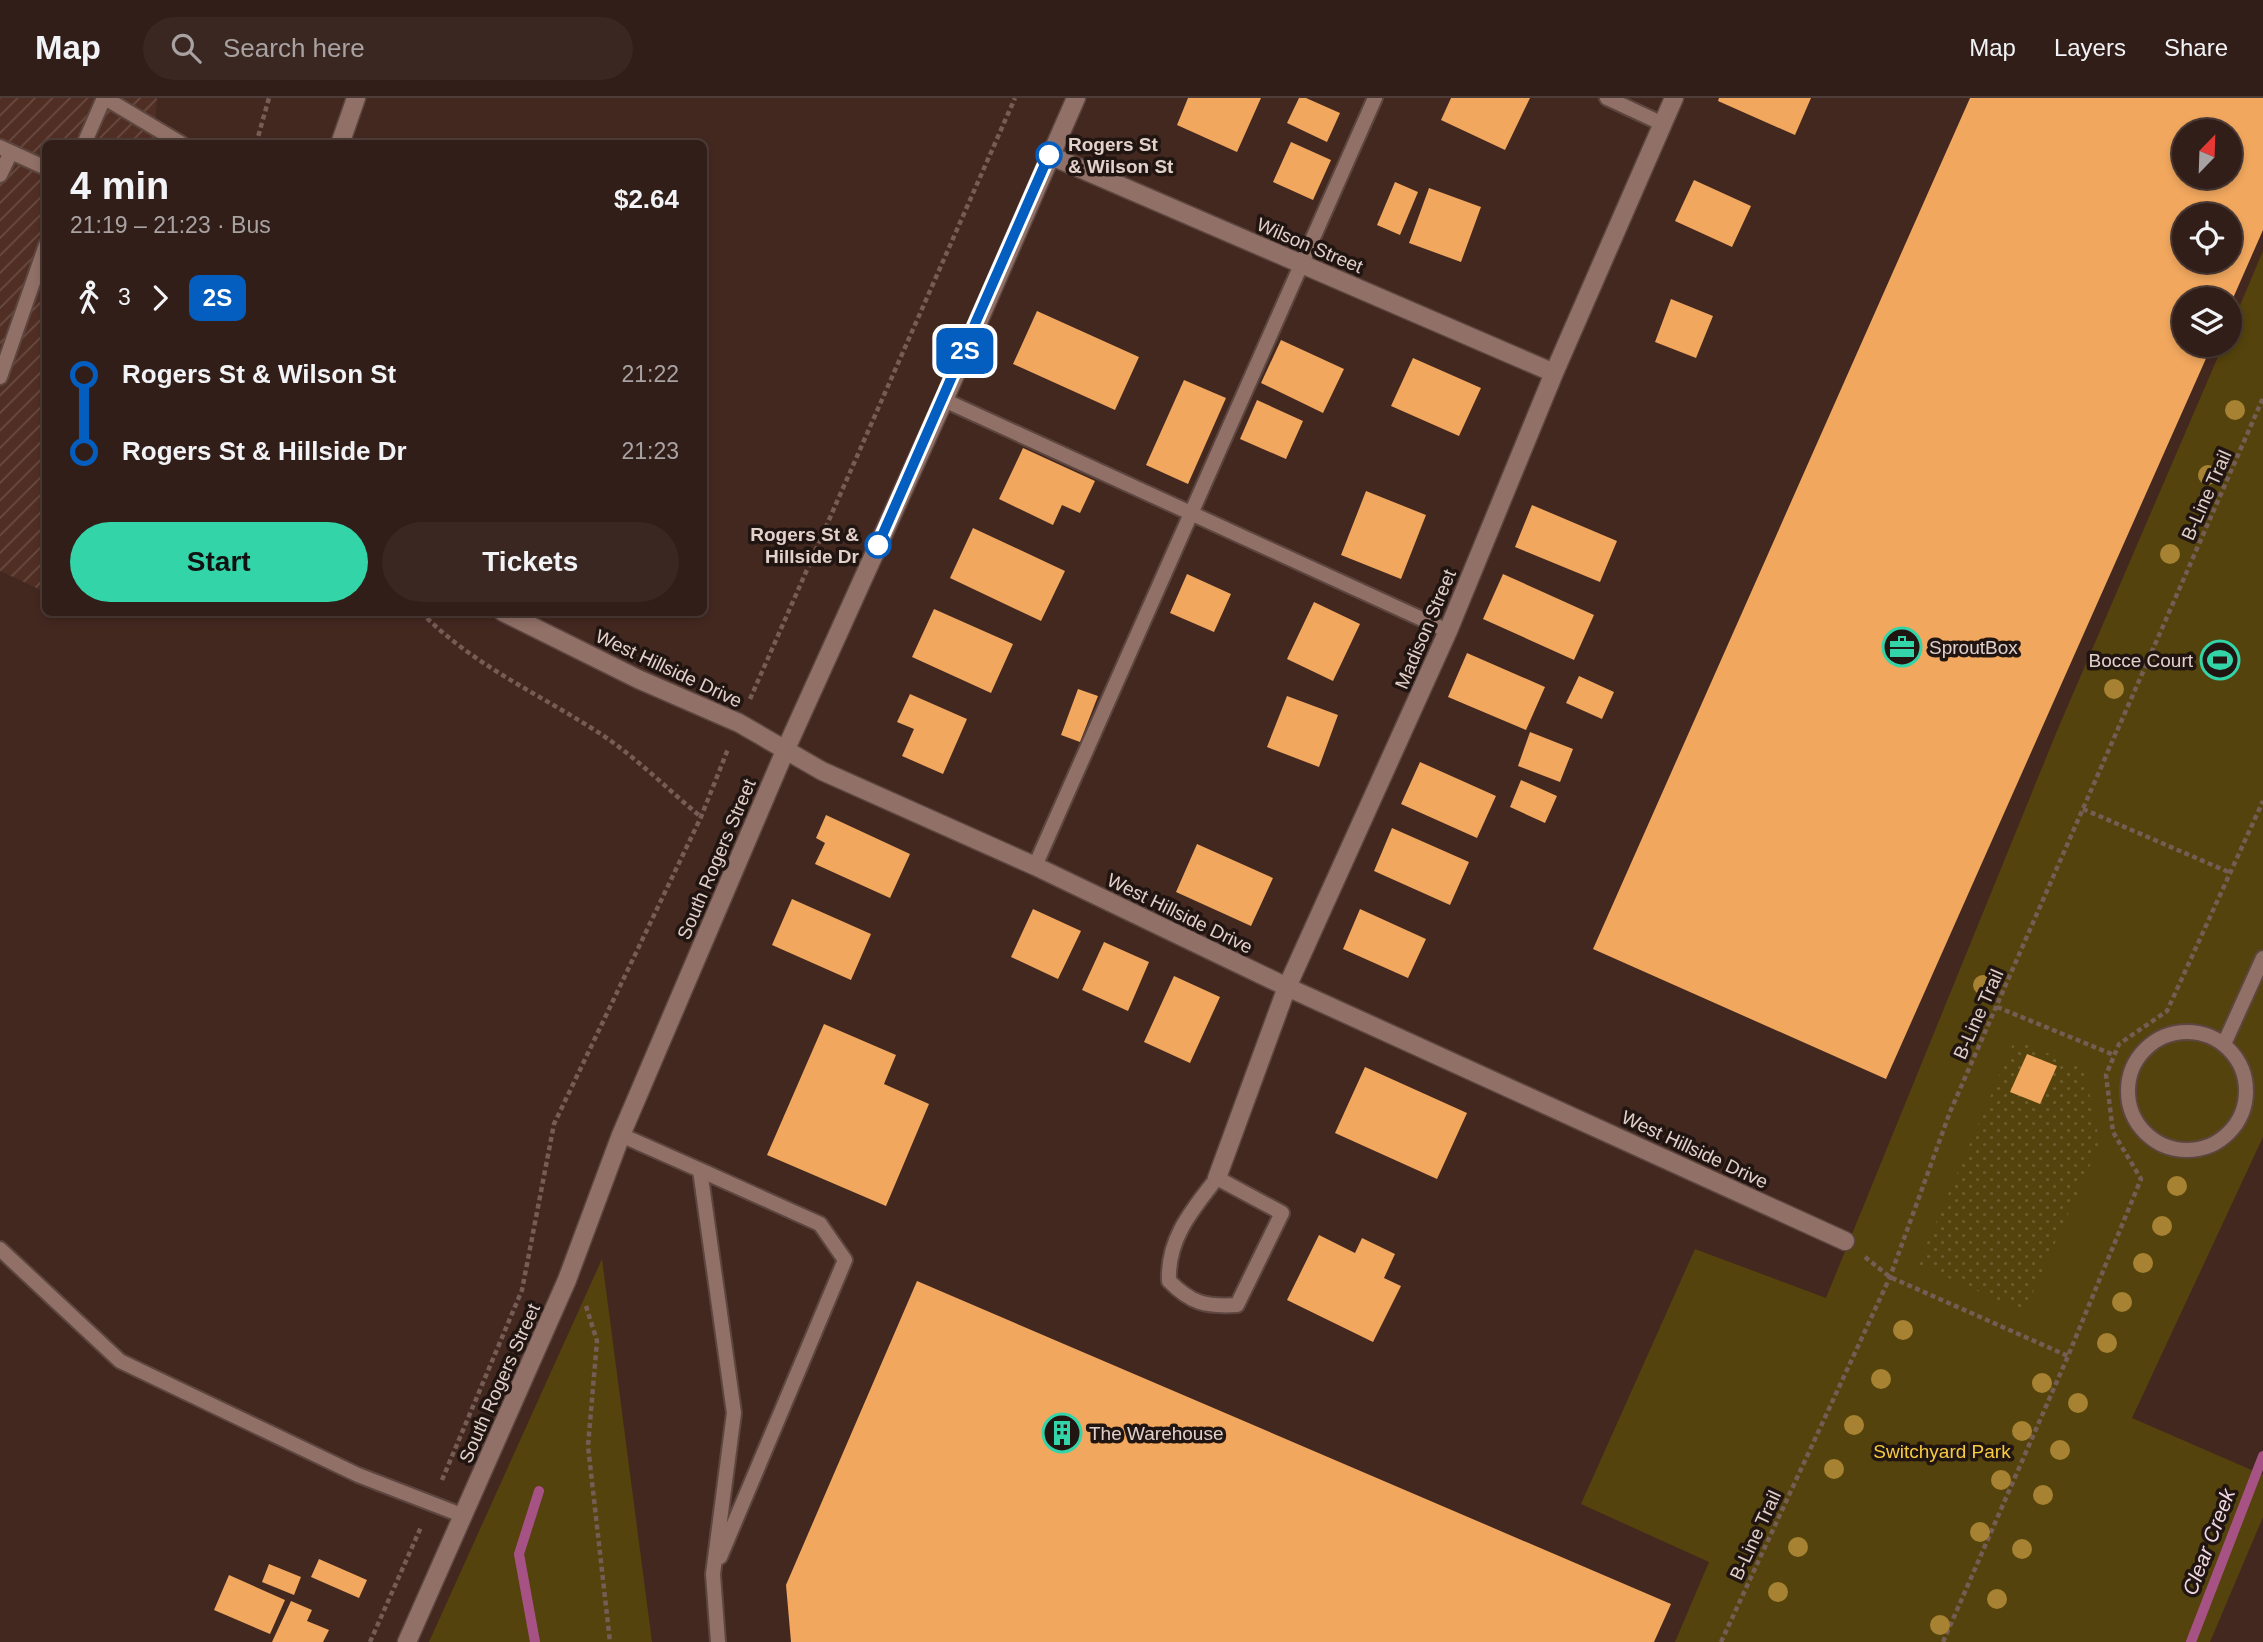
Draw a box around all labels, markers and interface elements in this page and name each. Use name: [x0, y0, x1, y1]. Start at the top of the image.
search box: [143, 17, 633, 80]
text: Map: [35, 29, 101, 66]
icon: search: [167, 29, 205, 67]
text: Search here: [223, 33, 365, 63]
text: Map: [1969, 34, 2016, 61]
text: Layers: [2054, 34, 2126, 61]
text: Share: [2164, 34, 2228, 61]
north arrow: [2172, 119, 2242, 189]
map controls: [2172, 119, 2242, 357]
place label: Rogers St & Wilson St: [1068, 134, 1174, 177]
marker: Rogers St & Wilson St: [1036, 142, 1062, 168]
text: 4 min: [70, 165, 169, 207]
text: $2.64: [614, 184, 679, 214]
button: locate: [2172, 203, 2242, 273]
text: 21:19 – 21:23 · Bus: [70, 212, 271, 238]
street label: Wilson Street: [1254, 214, 1367, 277]
icon: walk: [70, 279, 108, 317]
icon: forward: [141, 279, 179, 317]
text: 3: [118, 284, 131, 310]
text: 2S: [203, 284, 232, 311]
button: layers: [2172, 287, 2242, 357]
line badge: 2S: [934, 328, 996, 374]
text: 2S: [950, 337, 980, 364]
text: Rogers St & Wilson St: [122, 359, 396, 389]
text: 21:22: [621, 361, 679, 387]
text: Rogers St & Hillside Dr: [122, 436, 407, 466]
text: 21:23: [621, 438, 679, 464]
street label: B-Line Trail: [2177, 447, 2236, 543]
button: Start: [70, 522, 368, 602]
button: Tickets: [382, 522, 679, 602]
place label: Rogers St & Hillside Dr: [750, 524, 860, 567]
marker: Rogers St & Hillside Dr: [865, 532, 891, 558]
street label: Madison Street: [1391, 566, 1460, 692]
street label: West Hillside Drive: [592, 625, 745, 712]
office icon: SproutBox: [1881, 626, 1923, 668]
place label: SproutBox: [1929, 637, 2018, 658]
sports icon: Bocce Court: [2199, 639, 2241, 681]
place label: Bocce Court: [2088, 650, 2194, 671]
street label: South Rogers Street: [673, 775, 760, 943]
street label: West Hillside Drive: [1104, 869, 1256, 958]
street label: B-Line Trail: [1949, 966, 2008, 1062]
street label: West Hillside Drive: [1618, 1106, 1771, 1193]
street label: South Rogers Street: [455, 1300, 544, 1466]
building icon: The Warehouse: [1041, 1412, 1083, 1454]
place label: The Warehouse: [1089, 1423, 1223, 1444]
park label: Switchyard Park: [1873, 1441, 2011, 1462]
water label: Clear Creek: [2178, 1484, 2240, 1598]
street label: B-Line Trail: [1726, 1487, 1785, 1583]

